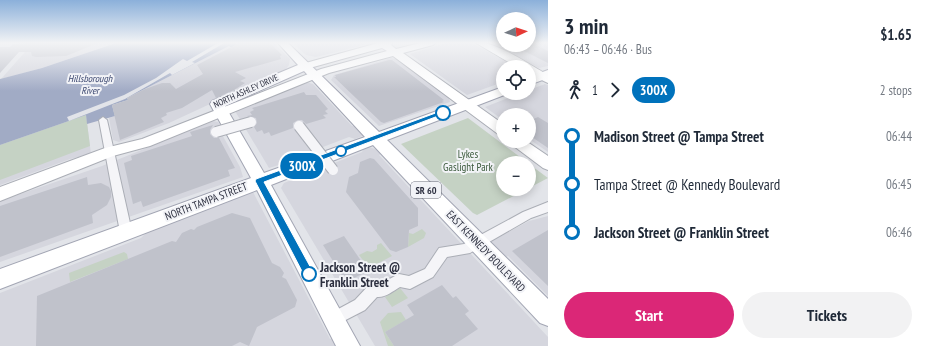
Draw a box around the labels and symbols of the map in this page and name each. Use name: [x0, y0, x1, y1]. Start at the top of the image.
north arrow: [496, 12, 536, 52]
street label: NORTH ASHLEY DRIVE: [212, 71, 280, 110]
water label: Hillsborough River: [68, 72, 113, 97]
unlabelled marker: [435, 105, 451, 121]
unlabelled marker: [335, 145, 347, 157]
park label: Lykes Gaslight Park: [443, 147, 494, 174]
line badge: 300X: [274, 153, 330, 179]
street label: NORTH TAMPA STREET: [163, 179, 249, 223]
road number: SR 60: [411, 182, 441, 198]
street label: EAST KENNEDY BOULEVARD: [443, 207, 529, 295]
place label: Jackson Street @ Franklin Street: [319, 259, 400, 291]
marker: Jackson Street @ Franklin Street: [301, 266, 317, 282]

